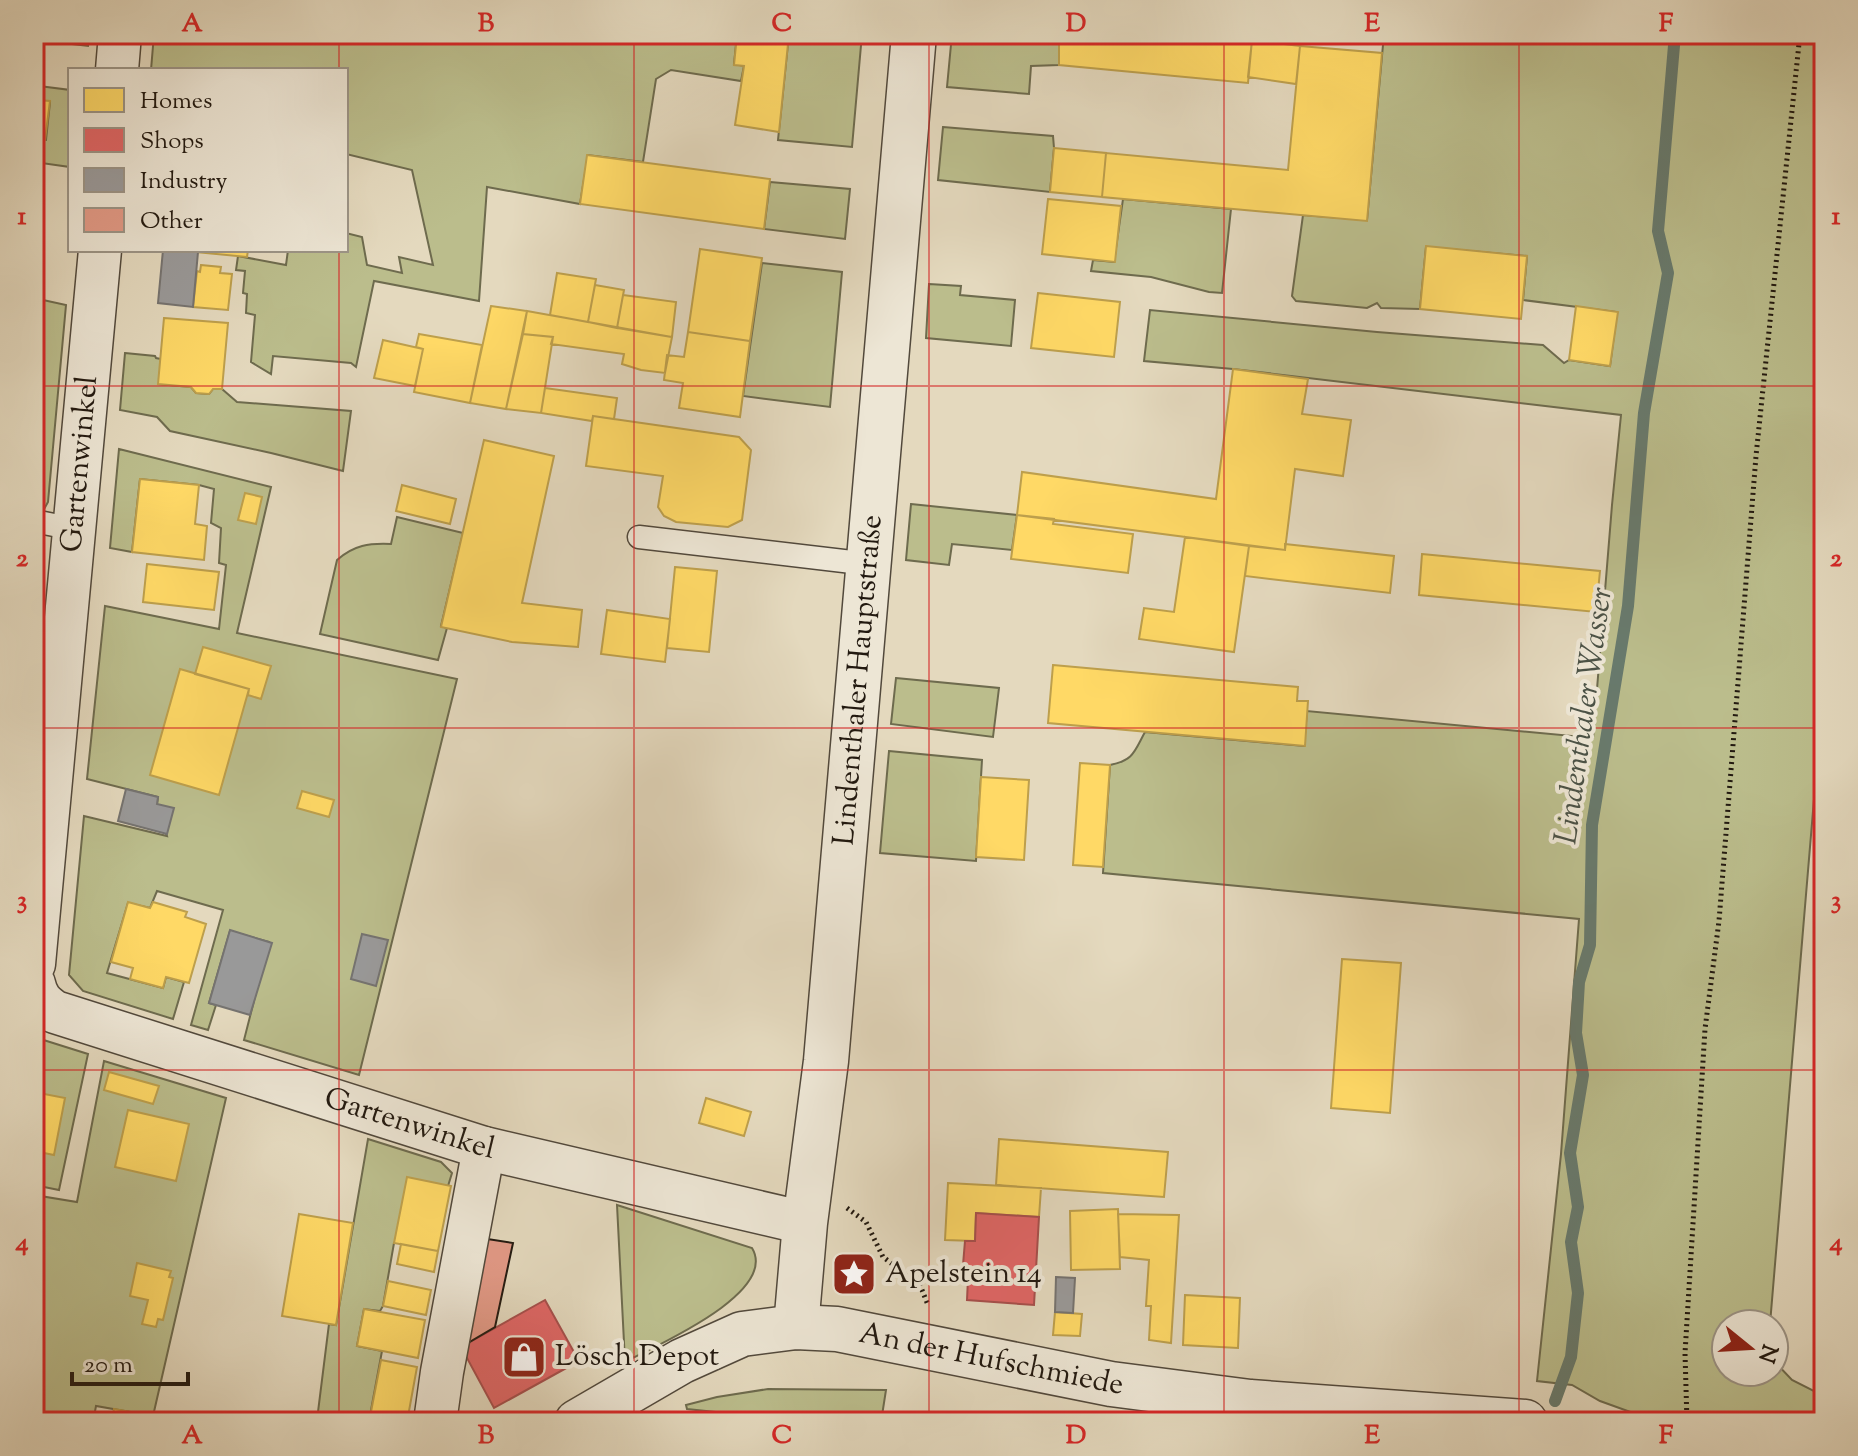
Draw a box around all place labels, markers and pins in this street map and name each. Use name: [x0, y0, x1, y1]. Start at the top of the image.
place icon: Apelstein 14: [830, 1250, 878, 1298]
place label: Apelstein 14: [885, 1253, 1042, 1296]
shop icon: Lösch Depot: [500, 1333, 548, 1381]
place label: Lösch Depot: [555, 1336, 719, 1379]

